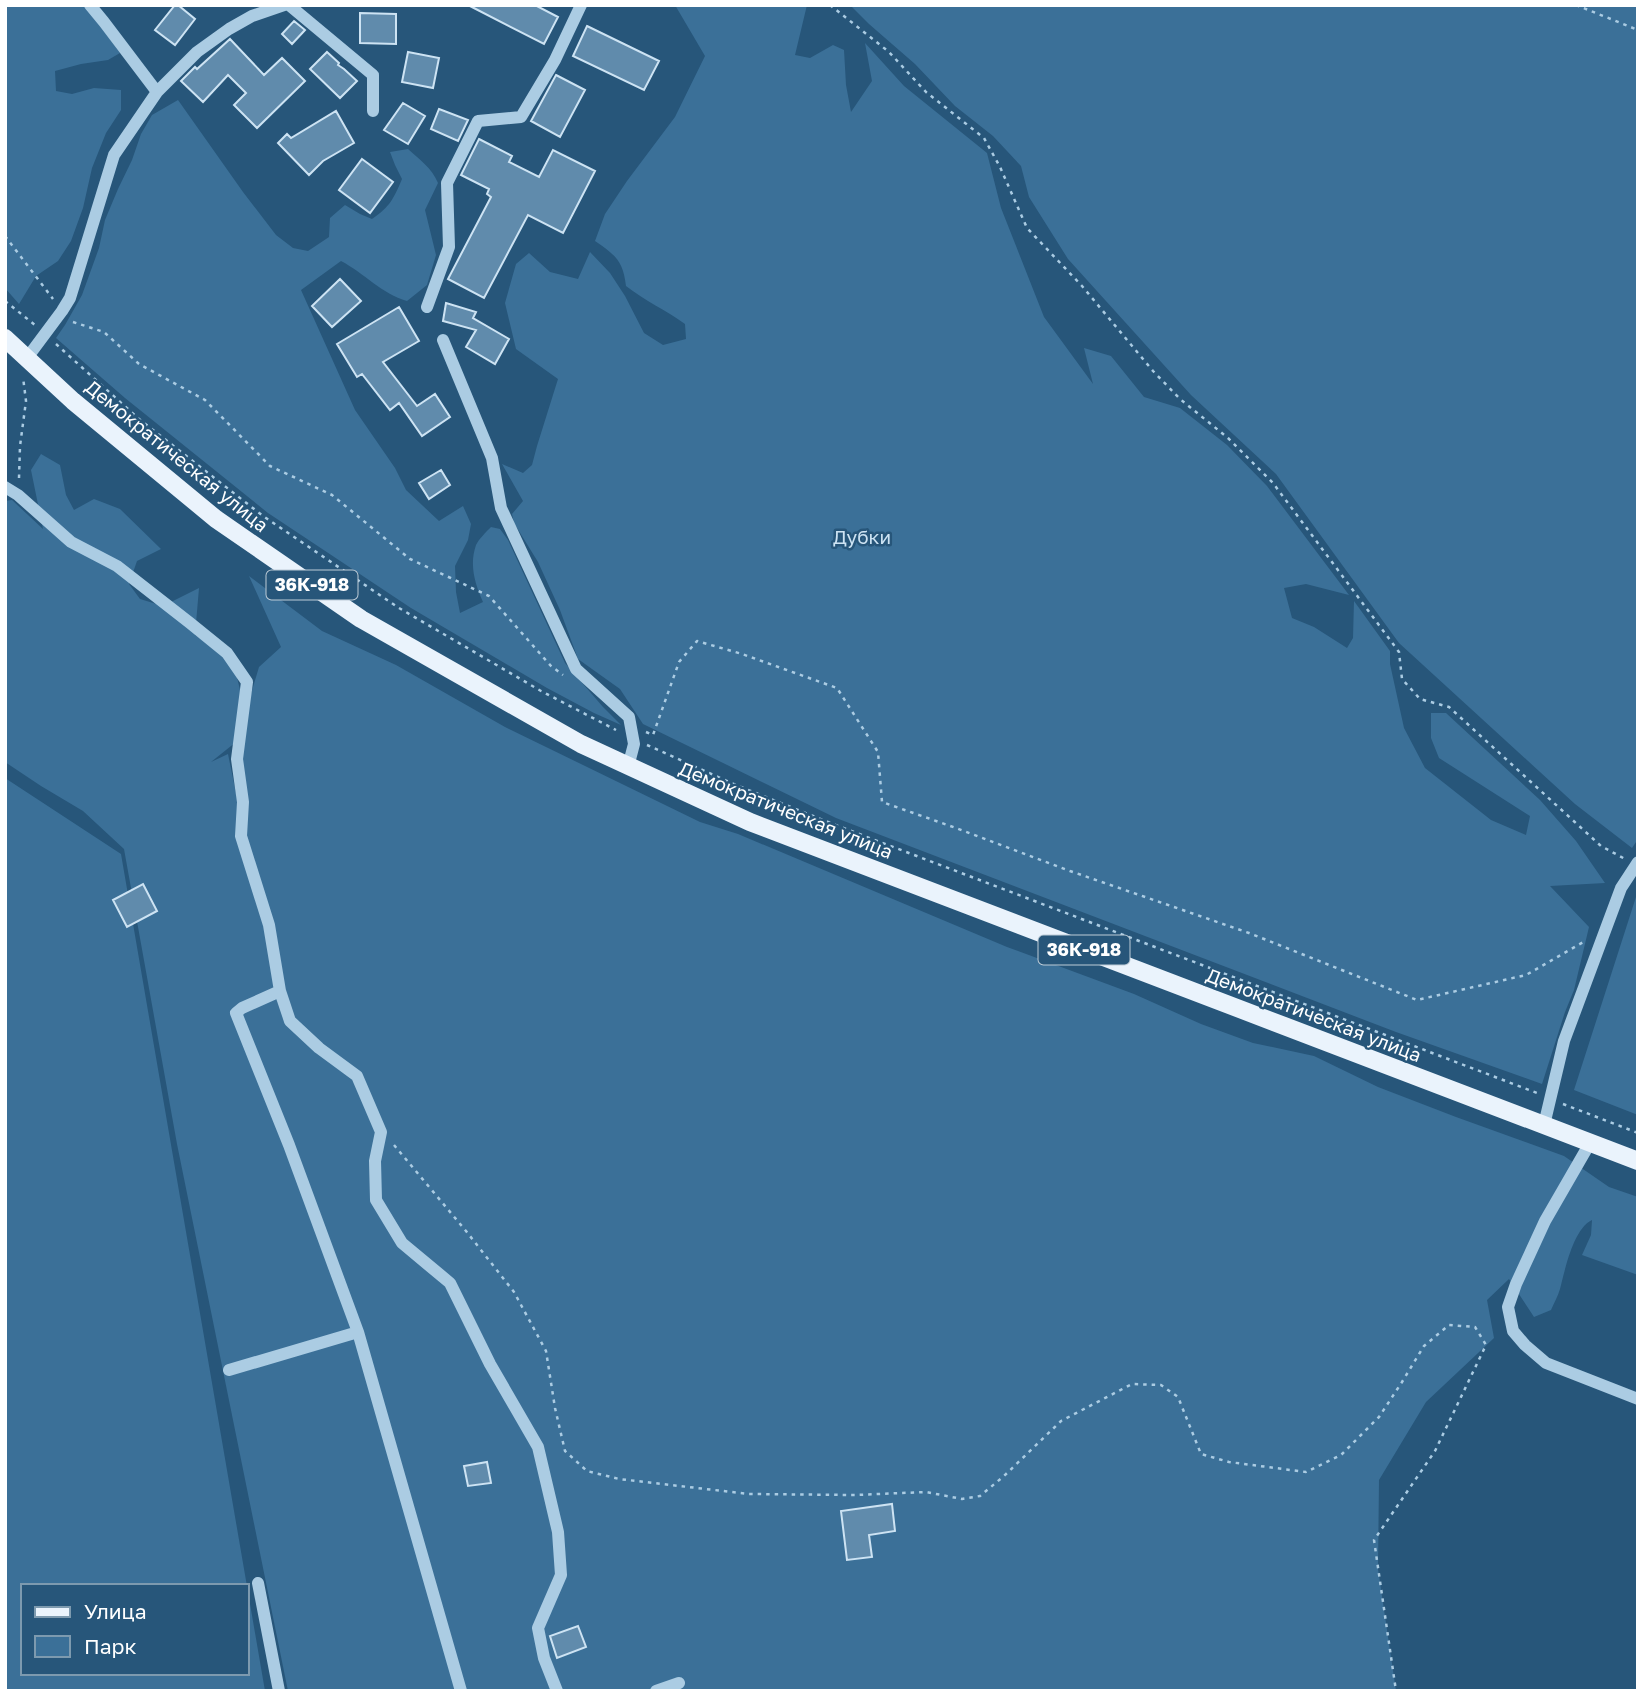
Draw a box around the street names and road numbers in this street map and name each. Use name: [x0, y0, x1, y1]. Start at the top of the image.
street label: Демократическая улица: [81, 375, 273, 536]
road number: 36К-918: [266, 570, 358, 600]
street label: Демократическая улица: [676, 756, 896, 863]
road number: 36К-918: [1038, 936, 1130, 965]
street label: Демократическая улица: [1203, 963, 1425, 1066]

